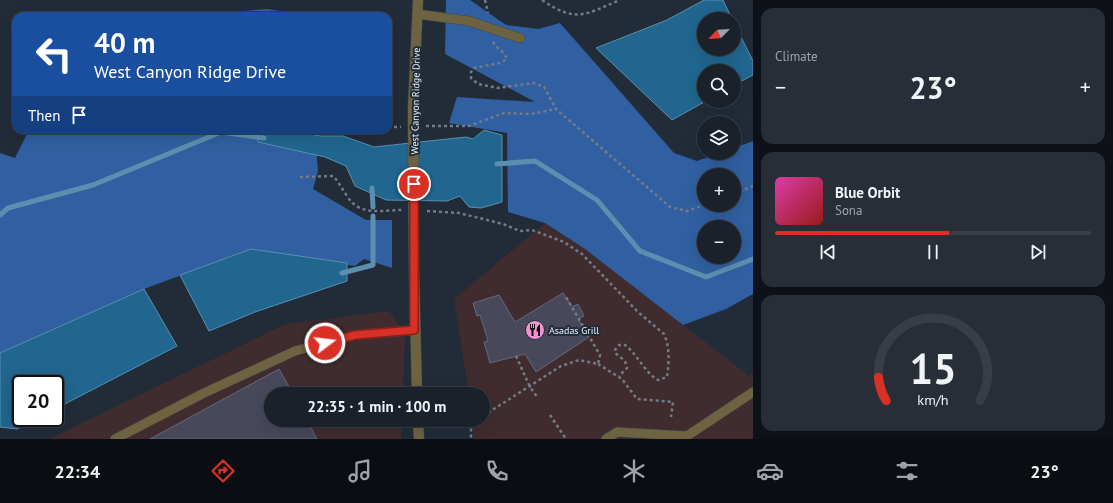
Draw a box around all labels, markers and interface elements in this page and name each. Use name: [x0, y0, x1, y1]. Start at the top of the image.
north arrow: [697, 12, 741, 56]
map controls: [697, 12, 741, 264]
text: 40 m: [94, 24, 155, 61]
icon: left: [28, 28, 80, 80]
street label: West Canyon Ridge Drive: [408, 48, 423, 155]
text: Climate: [775, 48, 818, 65]
text: West Canyon Ridge Drive: [94, 60, 286, 83]
button: search: [697, 64, 741, 108]
text: 23°: [909, 68, 957, 107]
text: −: [775, 73, 786, 101]
text: +: [1080, 73, 1091, 101]
icon: arrive: [68, 104, 90, 126]
text: Then: [28, 106, 60, 125]
button: layers: [697, 116, 741, 160]
pin: [397, 167, 431, 201]
button: +: [697, 168, 741, 212]
icon: arrive: [403, 173, 425, 195]
text: Blue Orbit: [835, 183, 900, 202]
text: Sona: [835, 202, 862, 219]
button: −: [697, 220, 741, 264]
icon: previous: [817, 241, 839, 263]
icon: pause: [922, 241, 944, 263]
icon: next: [1027, 241, 1049, 263]
restaurant icon: Asadas Grill: [524, 319, 546, 341]
position arrow: [304, 322, 346, 364]
place label: Asadas Grill: [549, 324, 599, 337]
text: 15: [909, 342, 957, 395]
speed limit sign: 20: [12, 375, 64, 427]
text: km/h: [917, 390, 949, 409]
text: 22:35 · 1 min · 100 m: [308, 397, 446, 416]
icon: directions: [209, 457, 237, 485]
icon: music: [346, 457, 374, 485]
icon: phone: [483, 457, 511, 485]
icon: climate: [620, 457, 648, 485]
icon: car: [756, 457, 784, 485]
icon: filters: [893, 457, 921, 485]
text: 22:34: [54, 460, 100, 483]
text: 23°: [1030, 460, 1059, 483]

